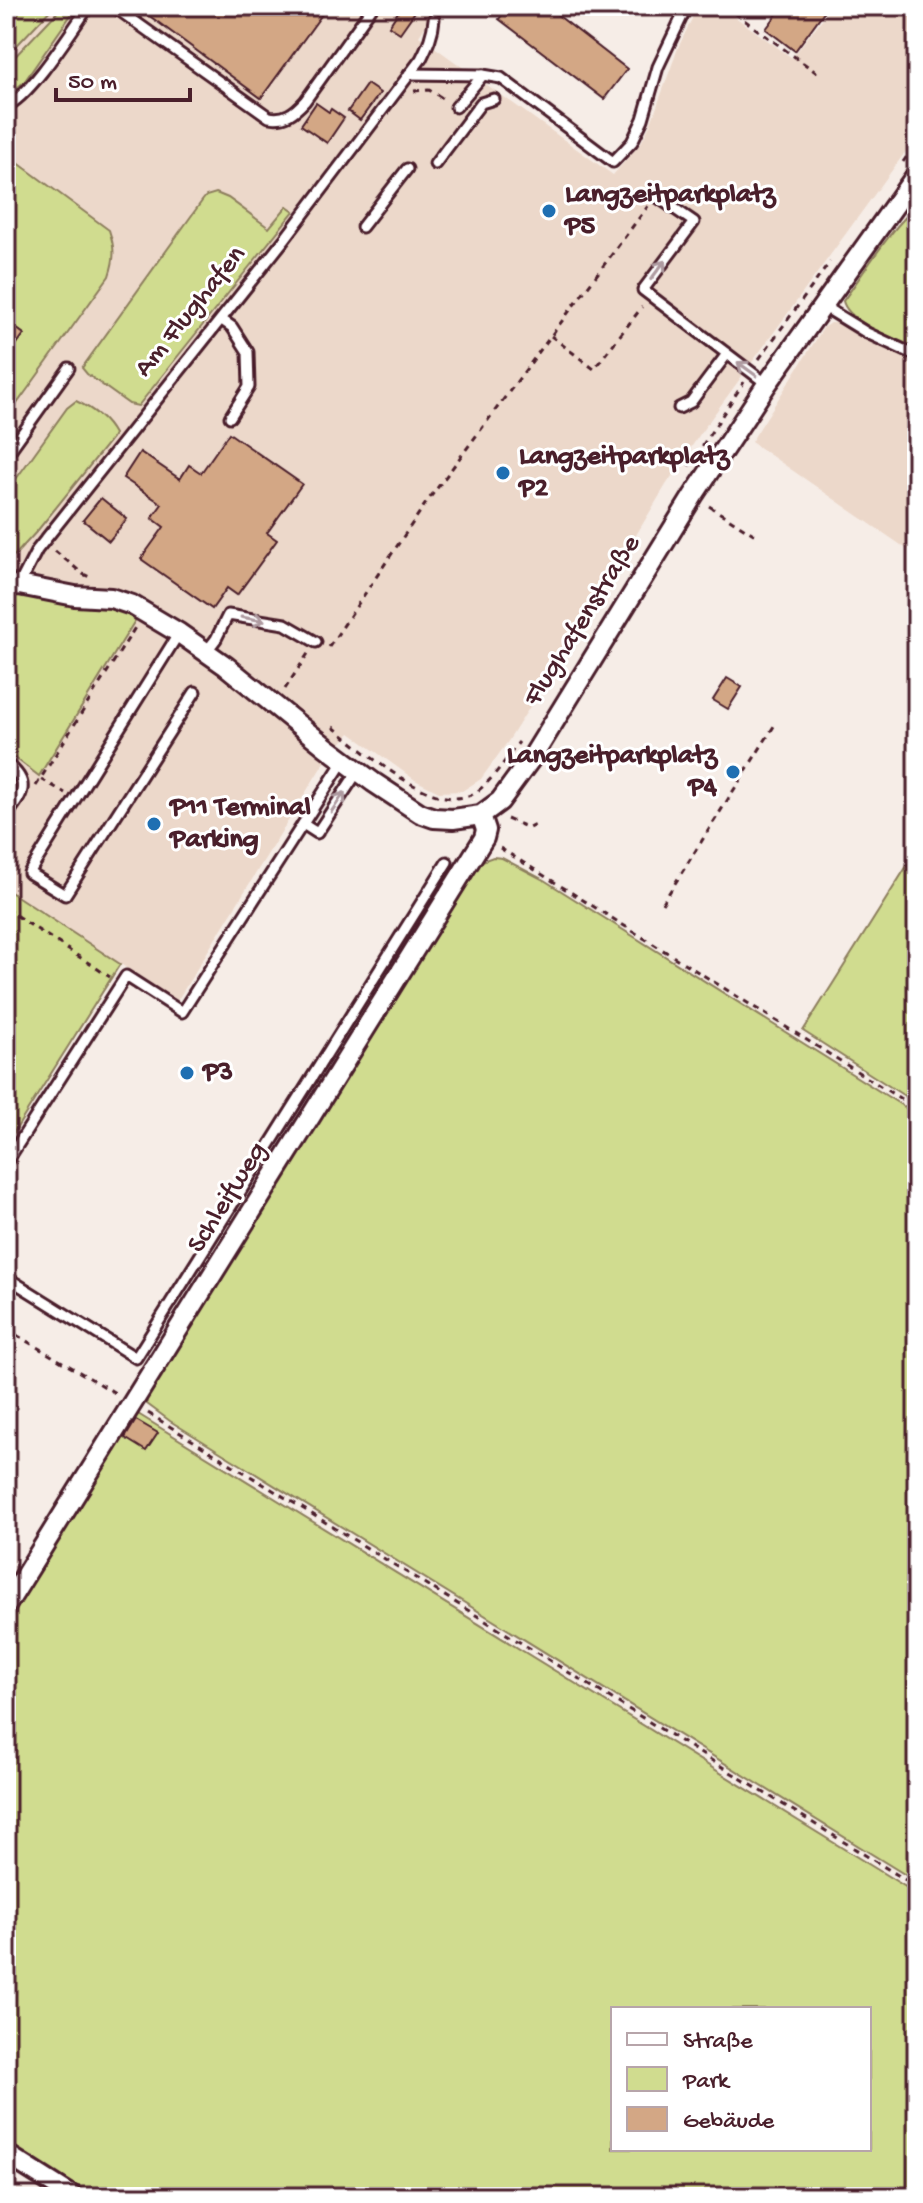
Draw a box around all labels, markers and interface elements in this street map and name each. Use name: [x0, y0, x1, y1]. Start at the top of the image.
scale bar: [56, 52, 190, 102]
text: 50 m: [68, 69, 117, 98]
place label: Langzeitparkplatz P5: [563, 179, 777, 244]
marker: Langzeitparkplatz P5: [540, 202, 558, 220]
street label: Am Flughafen: [128, 239, 254, 384]
one-way arrow: [649, 259, 666, 281]
one-way arrow: [737, 361, 759, 377]
place label: Langzeitparkplatz P2: [517, 441, 731, 506]
marker: Langzeitparkplatz P2: [494, 464, 512, 482]
street label: Flughafenstraße: [517, 529, 649, 713]
one-way arrow: [240, 612, 265, 627]
place label: Langzeitparkplatz P4: [507, 740, 719, 805]
marker: Langzeitparkplatz P4: [724, 763, 742, 781]
one-way arrow: [330, 791, 346, 814]
place label: P11 Terminal Parking: [168, 792, 311, 857]
marker: P11 Terminal Parking: [145, 815, 163, 833]
place label: P3: [201, 1057, 233, 1090]
marker: P3: [178, 1064, 196, 1082]
street label: Schleifweg: [181, 1136, 275, 1260]
legend: [611, 2007, 871, 2151]
text: Straße: [683, 2028, 753, 2057]
text: Park: [682, 2068, 731, 2097]
text: Gebäude: [683, 2108, 775, 2137]

